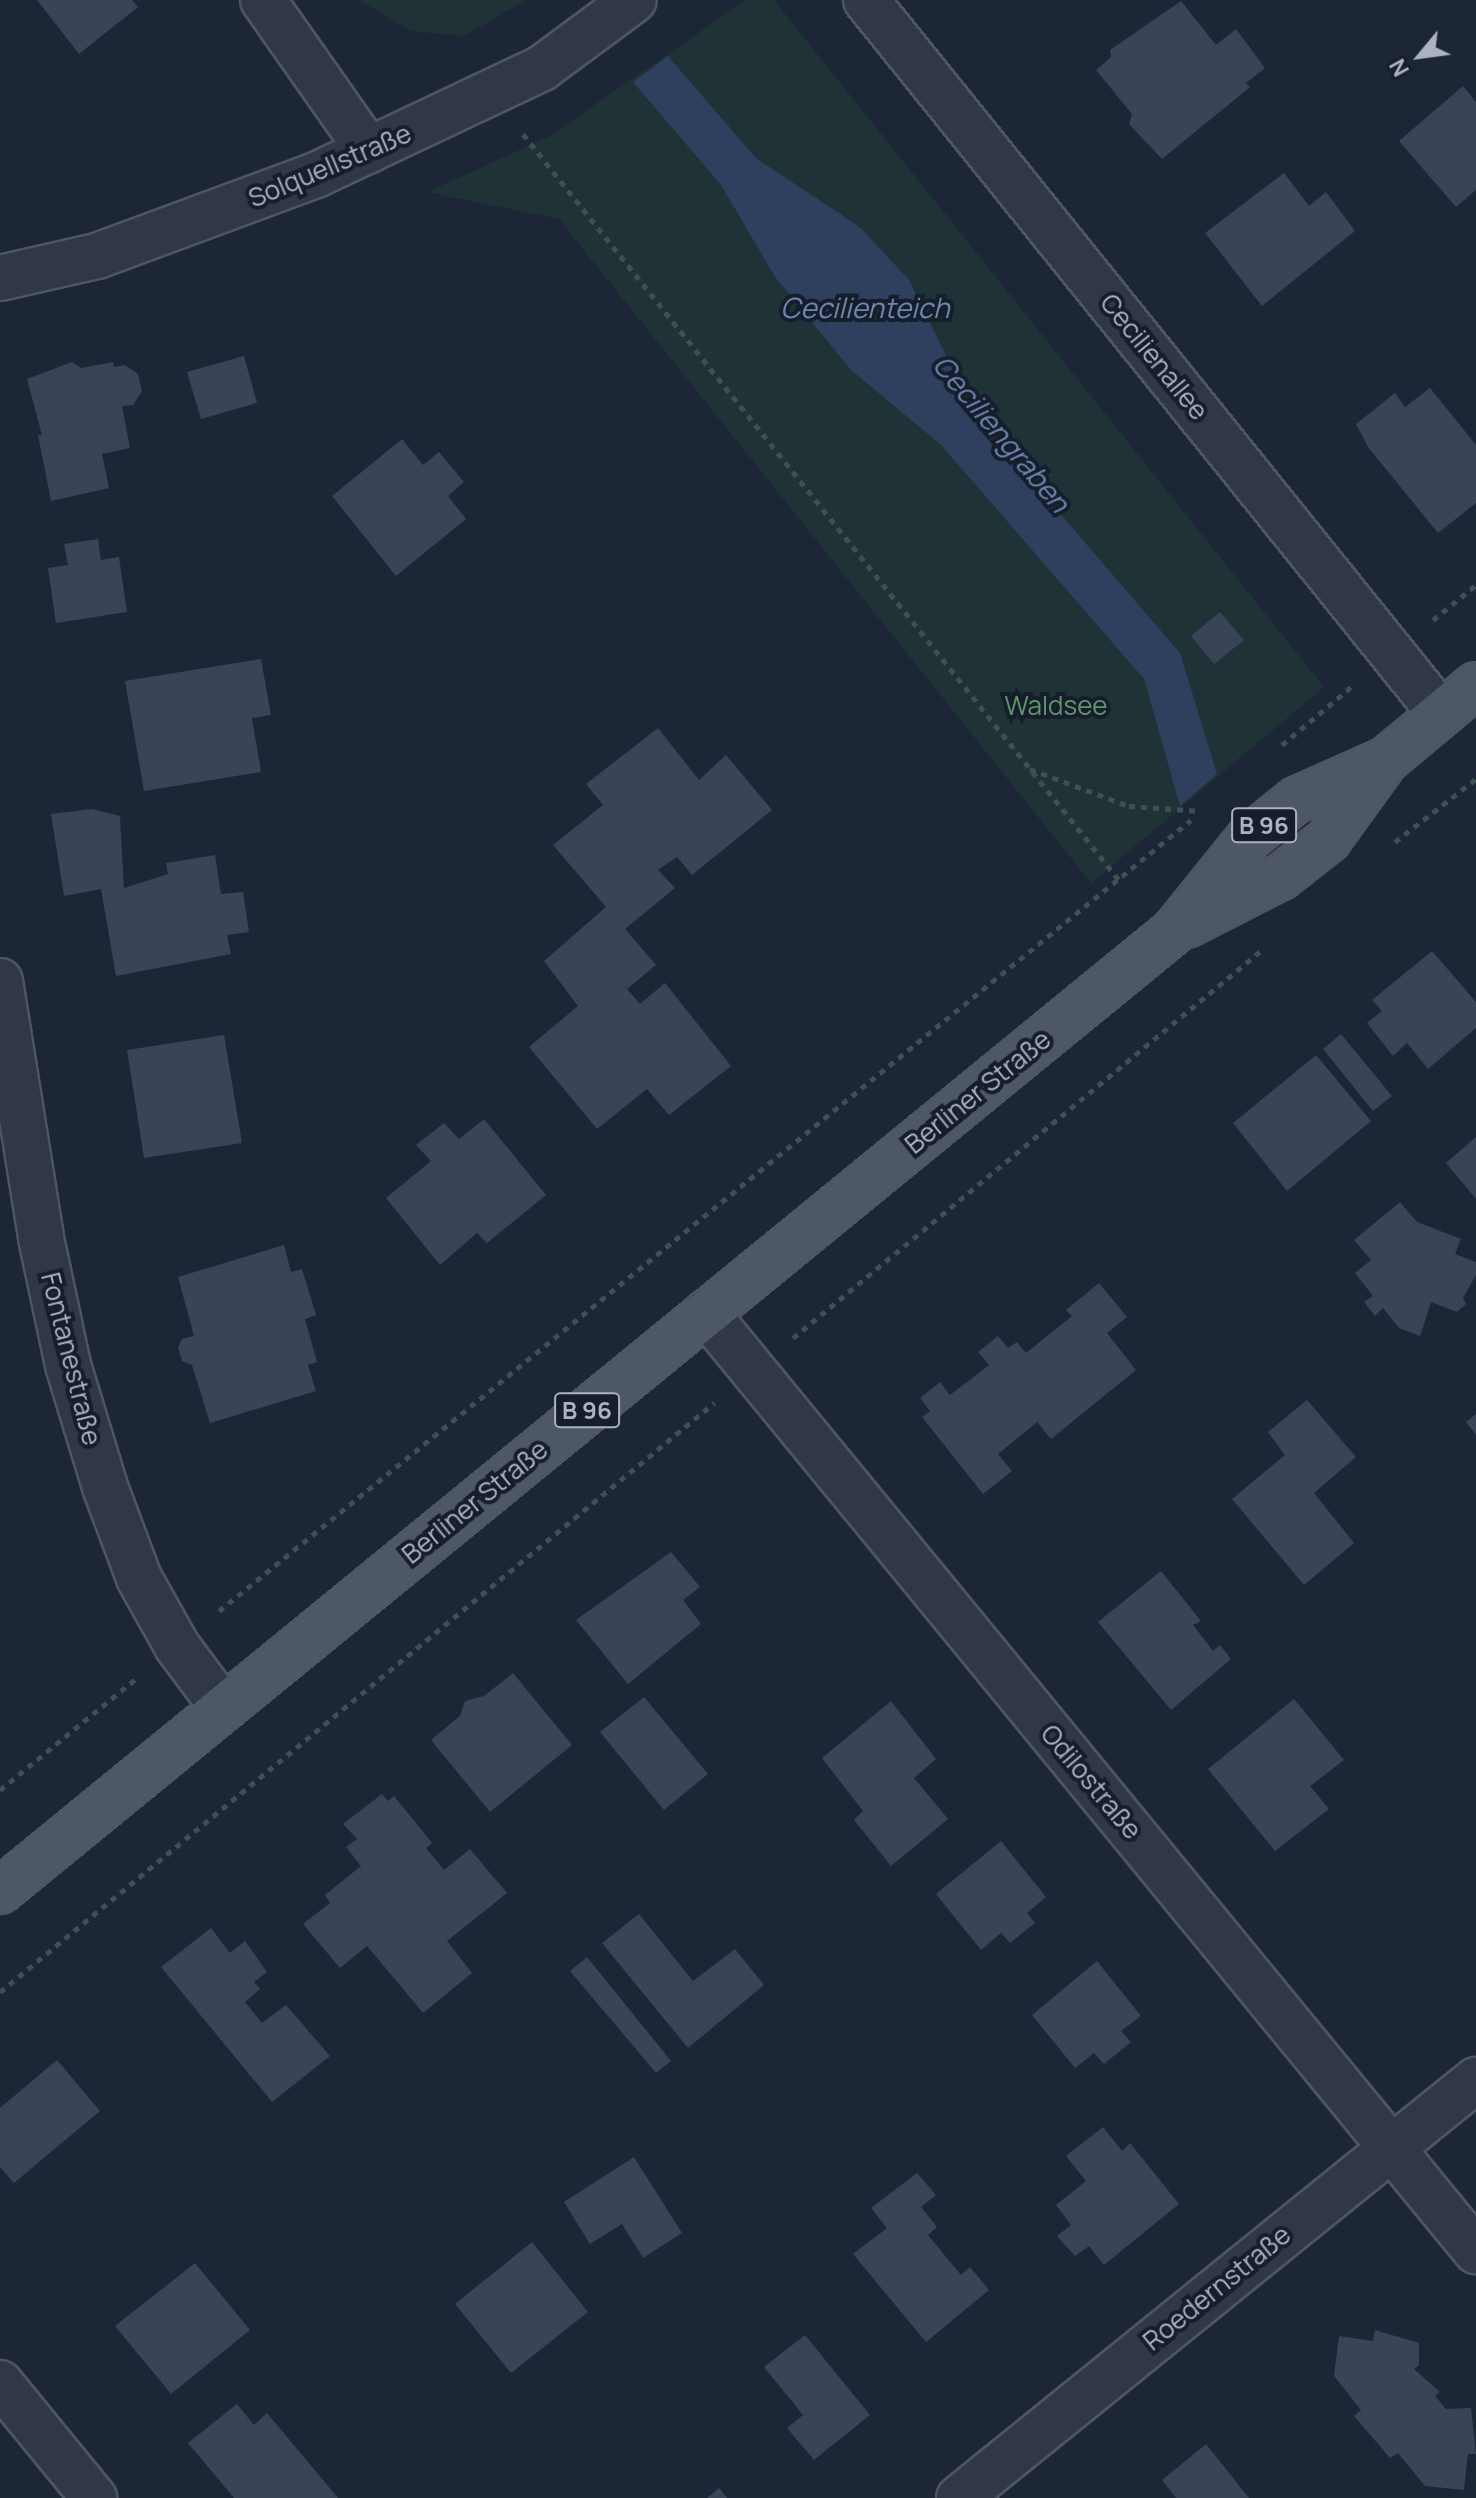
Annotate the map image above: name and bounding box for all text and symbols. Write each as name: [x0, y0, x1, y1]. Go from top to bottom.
north arrow: [1380, 16, 1460, 96]
text: N: [1382, 53, 1416, 82]
street label: Solquellstraße: [244, 118, 416, 214]
street label: Cecilienallee: [1094, 288, 1214, 426]
water label: Cecilienteich: [780, 290, 950, 324]
water label: Ceciliengraben: [927, 348, 1077, 518]
park label: Waldsee: [1004, 690, 1108, 722]
road number: B 96: [1230, 805, 1298, 845]
street label: Berliner Straße: [899, 1024, 1057, 1160]
street label: Fontanestraße: [34, 1269, 108, 1449]
road number: B 96: [553, 1390, 621, 1430]
street label: Berliner Straße: [396, 1434, 554, 1570]
street label: Odilostraße: [1034, 1718, 1148, 1846]
street label: Roedernstraße: [1137, 2219, 1297, 2357]

